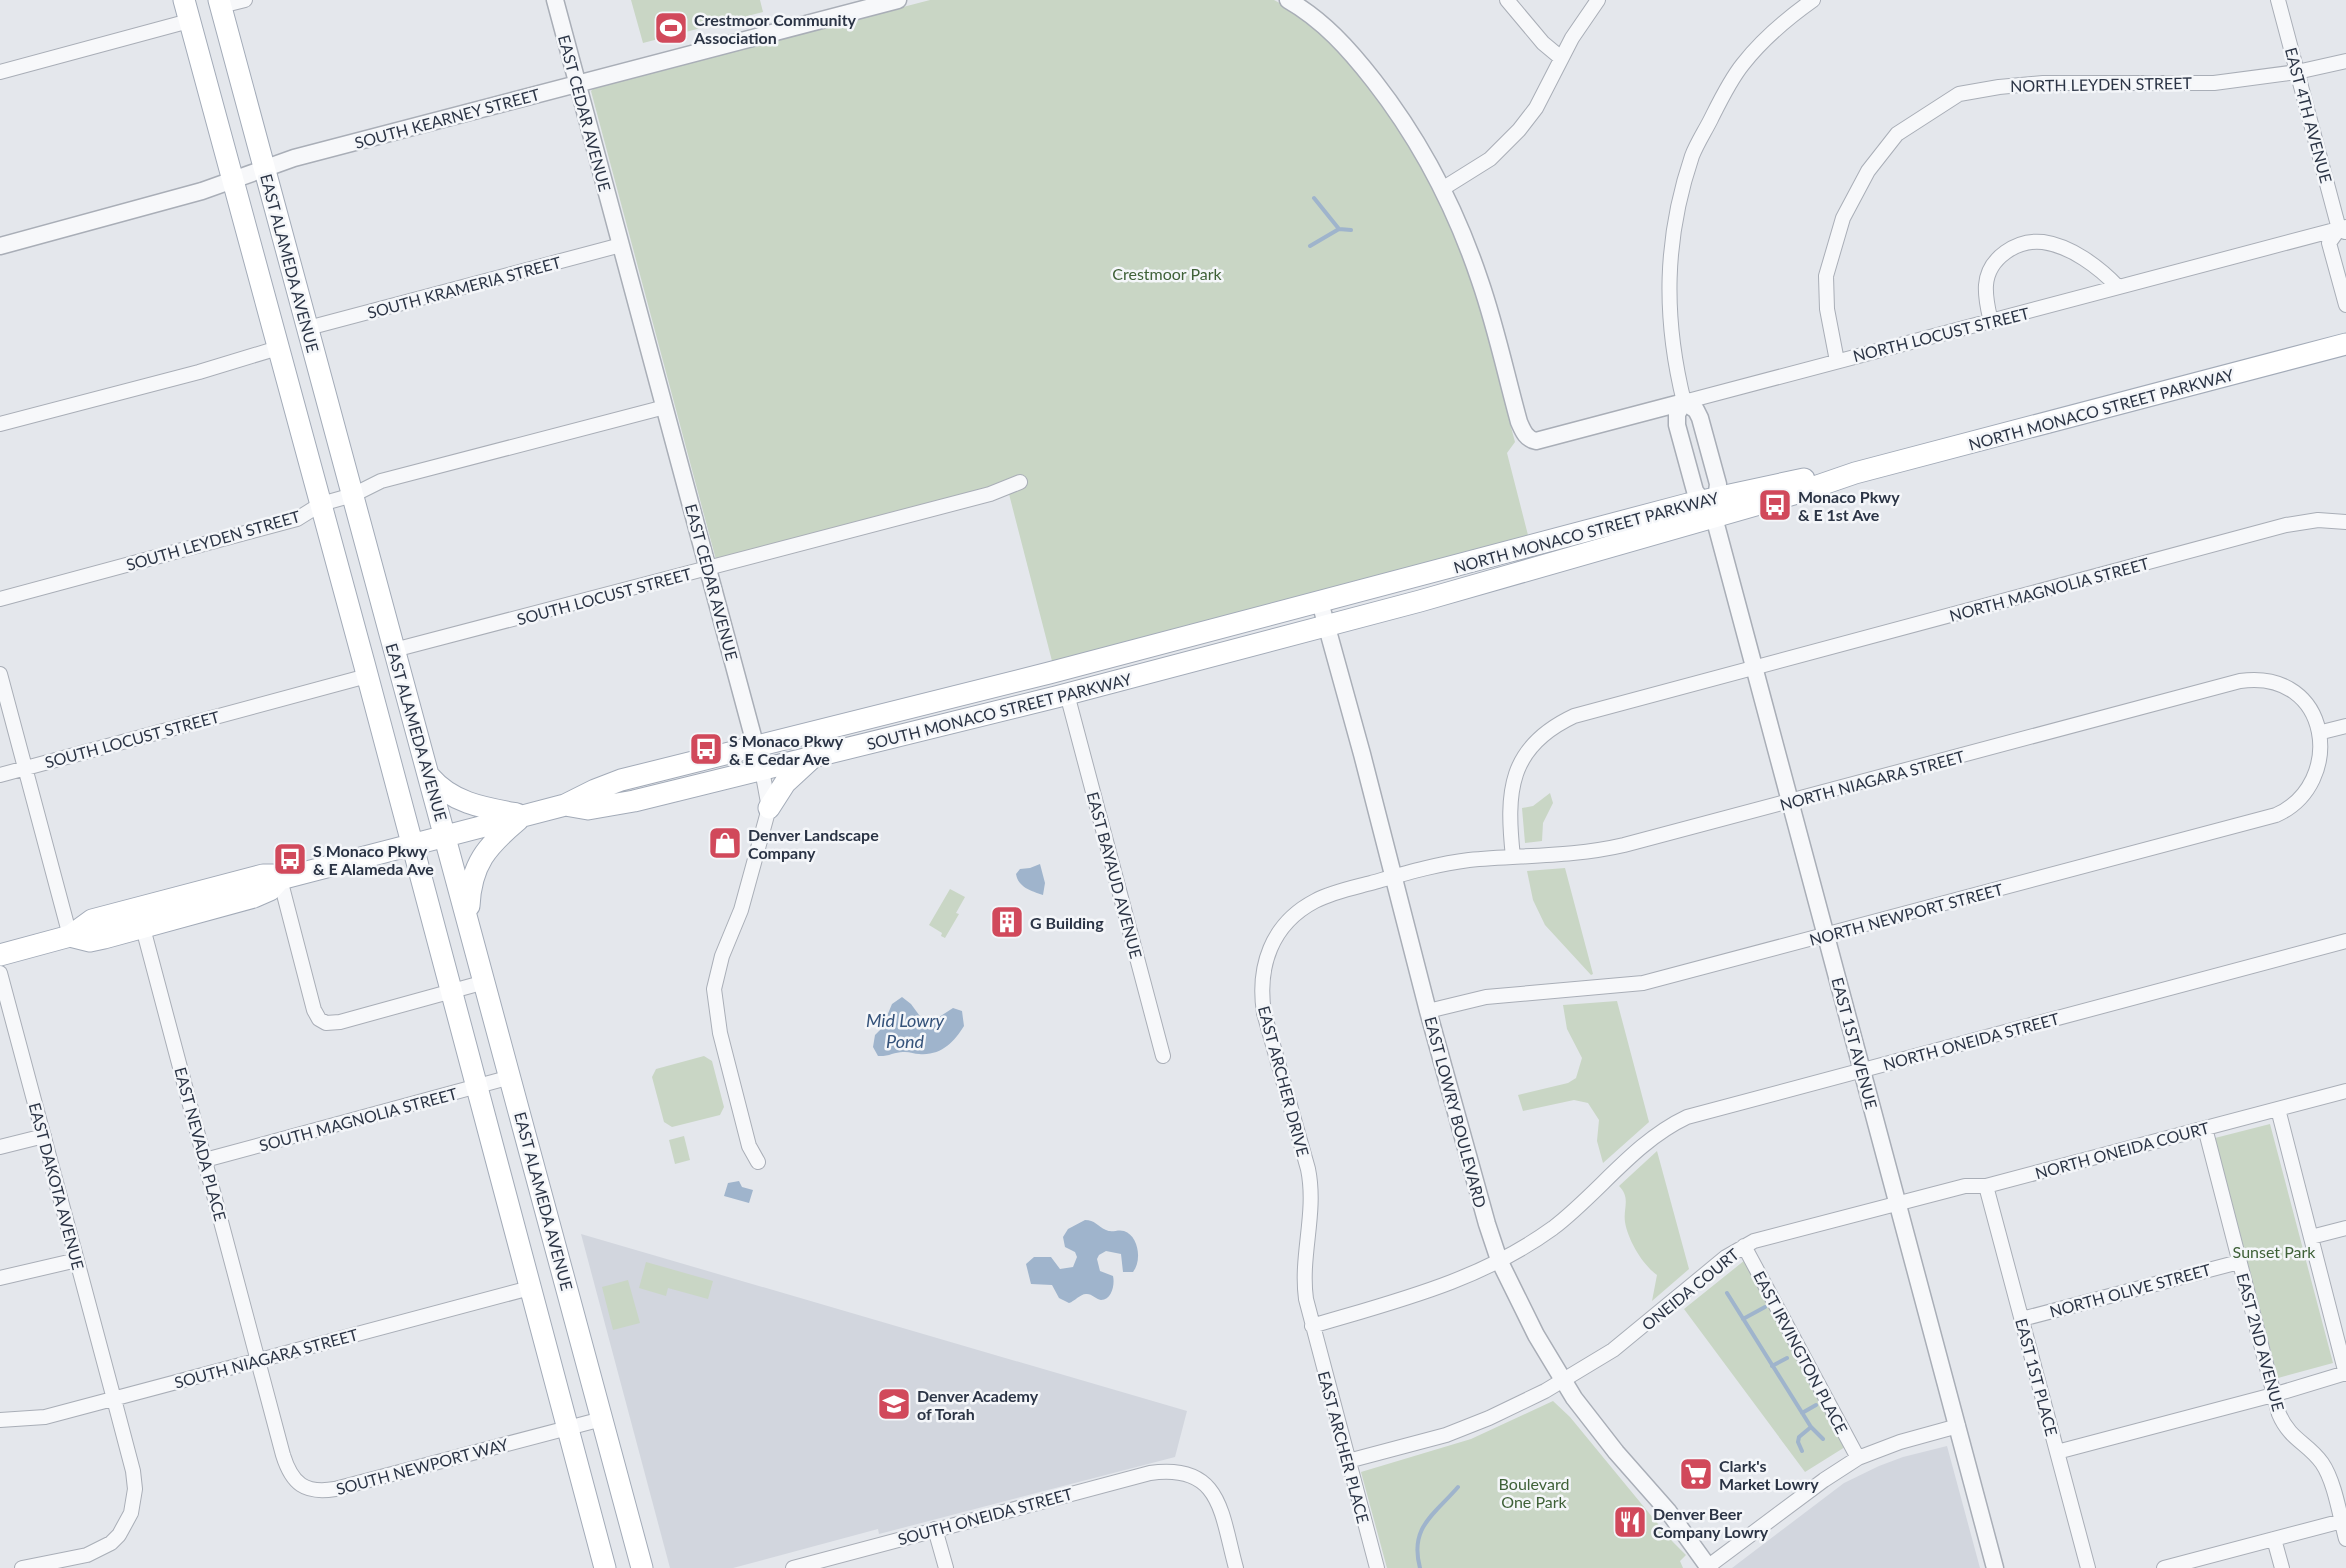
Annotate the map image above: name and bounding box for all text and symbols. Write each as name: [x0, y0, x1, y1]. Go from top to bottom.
sports icon: Crestmoor Community Association: [653, 10, 689, 46]
place label: Crestmoor Community Association: [693, 10, 857, 47]
street label: EAST CEDAR AVENUE: [555, 33, 615, 193]
street label: EAST 4TH AVENUE: [2282, 45, 2336, 185]
street label: NORTH LEYDEN STREET: [2010, 73, 2193, 95]
street label: SOUTH KEARNEY STREET: [352, 84, 542, 152]
street label: EAST ALAMEDA AVENUE: [257, 172, 323, 354]
street label: SOUTH KRAMERIA STREET: [365, 252, 563, 322]
park label: Crestmoor Park: [1112, 264, 1223, 283]
street label: NORTH LOCUST STREET: [1851, 303, 2032, 365]
street label: NORTH MONACO STREET PARKWAY: [1966, 364, 2236, 454]
street label: NORTH MONACO STREET PARKWAY: [1451, 487, 1721, 577]
bus stop icon: Monaco Pkwy & E 1st Ave: [1757, 487, 1793, 523]
place label: Monaco Pkwy & E 1st Ave: [1798, 487, 1900, 524]
street label: EAST CEDAR AVENUE: [682, 502, 742, 662]
street label: SOUTH LEYDEN STREET: [124, 506, 303, 574]
street label: NORTH MAGNOLIA STREET: [1947, 553, 2151, 625]
street label: SOUTH LOCUST STREET: [515, 563, 694, 628]
street label: EAST ALAMEDA AVENUE: [382, 641, 452, 823]
street label: SOUTH MONACO STREET PARKWAY: [865, 669, 1133, 753]
street label: SOUTH LOCUST STREET: [43, 706, 222, 771]
bus stop icon: S Monaco Pkwy & E Cedar Ave: [688, 731, 724, 767]
place label: S Monaco Pkwy & E Cedar Ave: [729, 731, 844, 768]
street label: NORTH NIAGARA STREET: [1777, 746, 1967, 814]
street label: EAST BAYAUD AVENUE: [1084, 790, 1146, 960]
shop icon: Denver Landscape Company: [707, 825, 743, 861]
place label: Denver Landscape Company: [748, 825, 879, 862]
bus stop icon: S Monaco Pkwy & E Alameda Ave: [272, 841, 308, 877]
place label: S Monaco Pkwy & E Alameda Ave: [313, 841, 434, 878]
street label: NORTH NEWPORT STREET: [1807, 879, 2005, 949]
building icon: G Building: [989, 904, 1025, 940]
place label: G Building: [1030, 913, 1104, 932]
street label: EAST 1ST AVENUE: [1828, 975, 1882, 1111]
street label: EAST ARCHER DRIVE: [1255, 1004, 1313, 1158]
street label: NORTH ONEIDA STREET: [1881, 1008, 2062, 1074]
water label: Mid Lowry Pond: [866, 1009, 944, 1052]
street label: EAST LOWRY BOULEVARD: [1421, 1014, 1491, 1210]
street label: EAST NEVADA PLACE: [171, 1065, 231, 1223]
street label: SOUTH MAGNOLIA STREET: [257, 1083, 460, 1155]
street label: EAST DAKOTA AVENUE: [26, 1100, 88, 1272]
street label: EAST ALAMEDA AVENUE: [511, 1110, 577, 1292]
street label: NORTH ONEIDA COURT: [2033, 1117, 2212, 1182]
park label: Sunset Park: [2233, 1242, 2316, 1261]
street label: ONEIDA COURT: [1638, 1244, 1743, 1334]
street label: NORTH OLIVE STREET: [2047, 1259, 2213, 1321]
street label: EAST IRVINGTON PLACE: [1750, 1267, 1852, 1437]
street label: EAST 2ND AVENUE: [2233, 1271, 2289, 1413]
street label: EAST 1ST PLACE: [2012, 1316, 2062, 1438]
street label: SOUTH NIAGARA STREET: [172, 1324, 360, 1392]
street label: EAST ARCHER PLACE: [1315, 1369, 1373, 1525]
school or university icon: Denver Academy of Torah: [876, 1386, 912, 1422]
place label: Denver Academy of Torah: [917, 1386, 1039, 1423]
street label: SOUTH NEWPORT WAY: [334, 1434, 510, 1498]
supermarket icon: Clark's Market Lowry: [1678, 1456, 1714, 1492]
place label: Clark's Market Lowry: [1719, 1456, 1819, 1493]
park label: Boulevard One Park: [1499, 1474, 1569, 1511]
street label: SOUTH ONEIDA STREET: [896, 1483, 1075, 1548]
restaurant icon: Denver Beer Company Lowry: [1612, 1504, 1648, 1540]
place label: Denver Beer Company Lowry: [1653, 1504, 1769, 1541]

